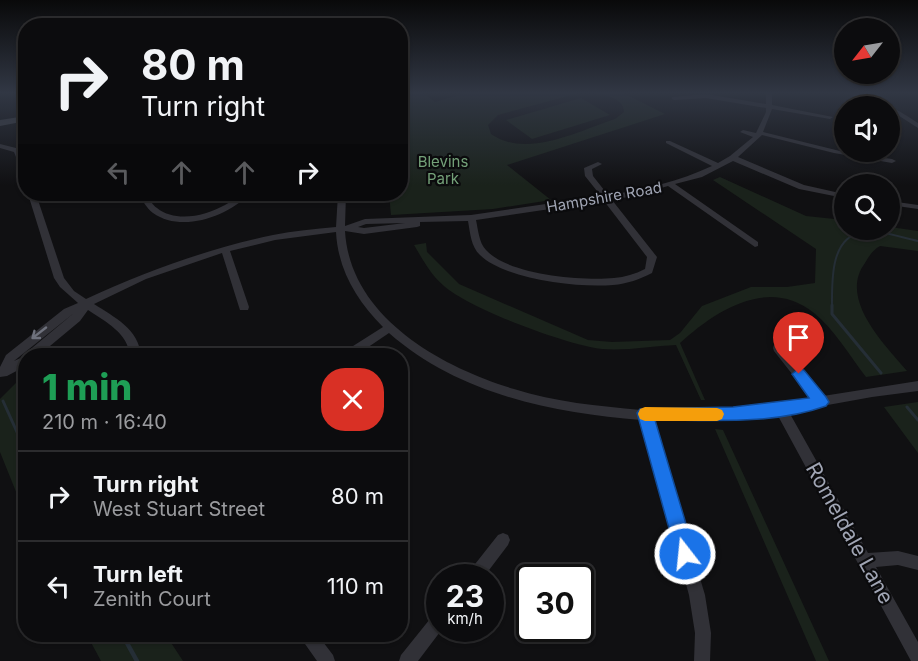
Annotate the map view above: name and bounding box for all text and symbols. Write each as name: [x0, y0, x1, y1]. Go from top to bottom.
north arrow: [834, 18, 900, 84]
map controls: [834, 18, 900, 240]
text: 80 m: [141, 39, 245, 90]
icon: right: [42, 42, 120, 120]
text: Turn right: [141, 90, 265, 123]
button: sound: [834, 96, 900, 162]
park label: Blevins Park: [418, 152, 468, 188]
icon: left: [102, 156, 135, 189]
icon: ahead: [165, 156, 198, 189]
icon: ahead: [228, 156, 261, 189]
icon: right: [291, 156, 324, 189]
button: search: [834, 174, 900, 240]
street label: Hampshire Road: [545, 177, 663, 217]
pin: [773, 312, 824, 374]
icon: arrive: [782, 321, 815, 354]
one-way arrow: [31, 326, 47, 339]
text: 1 min: [42, 365, 132, 409]
button: close: [321, 368, 384, 431]
text: 210 m · 16:40: [42, 410, 167, 434]
street label: Romeldale Lane: [801, 458, 899, 608]
text: Turn right: [93, 471, 199, 497]
icon: right: [42, 480, 75, 513]
text: 80 m: [331, 483, 384, 509]
text: West Stuart Street: [93, 497, 265, 521]
position arrow: [653, 522, 717, 586]
text: Turn left: [93, 561, 183, 587]
speed limit sign: 30: [516, 564, 594, 642]
icon: left: [42, 570, 75, 603]
text: 110 m: [327, 573, 384, 599]
text: 23: [446, 578, 484, 614]
text: Zenith Court: [93, 587, 211, 611]
text: km/h: [447, 609, 483, 628]

